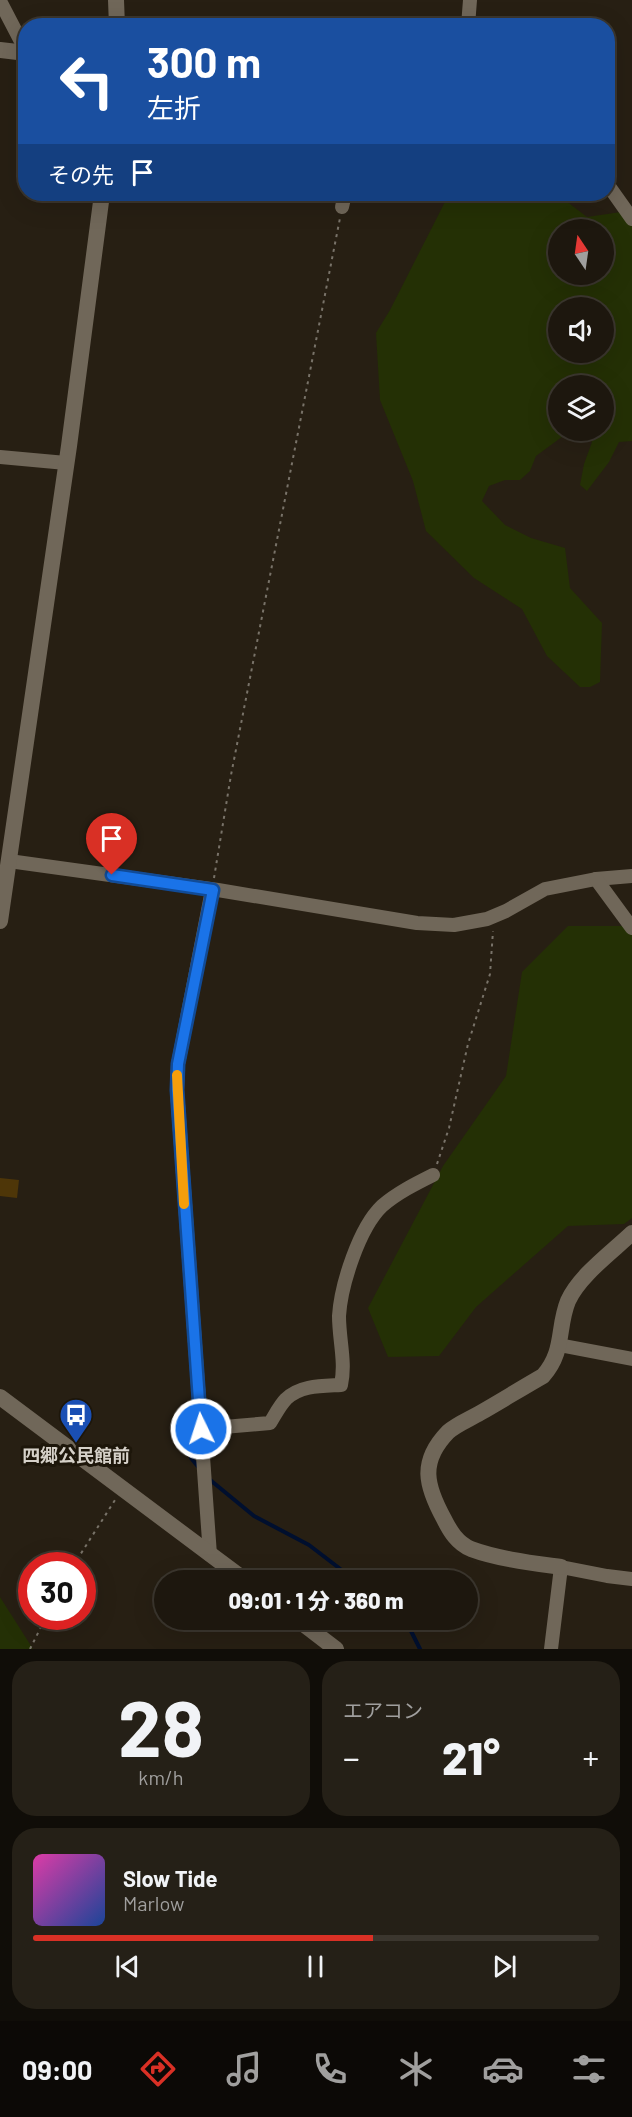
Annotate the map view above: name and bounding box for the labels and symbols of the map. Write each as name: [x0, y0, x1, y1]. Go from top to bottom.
north arrow: [548, 219, 614, 285]
pin: [86, 813, 137, 875]
bus stop icon: 四郷公民館前: [58, 1397, 94, 1444]
position arrow: [169, 1397, 233, 1461]
place label: 四郷公民館前: [22, 1444, 130, 1466]
speed limit sign: 30: [18, 1552, 96, 1630]

